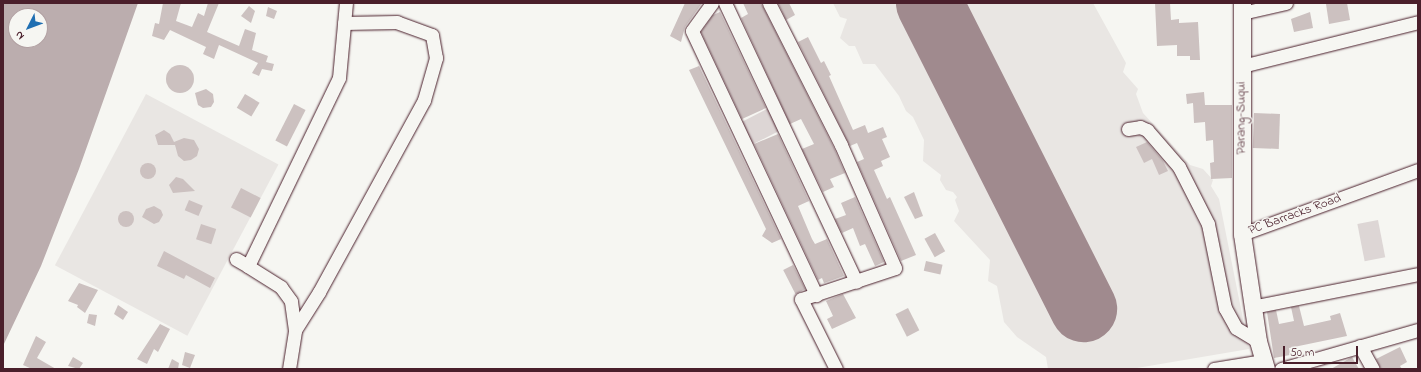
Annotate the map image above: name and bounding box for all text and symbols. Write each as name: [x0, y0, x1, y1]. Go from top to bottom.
north arrow: [8, 8, 48, 48]
text: N: [11, 27, 28, 43]
street label: Parang-Suqui: [1234, 82, 1250, 154]
street label: PC Barracks Road: [1246, 191, 1344, 239]
scale bar: [1285, 338, 1360, 364]
text: 50 m: [1290, 344, 1314, 362]

